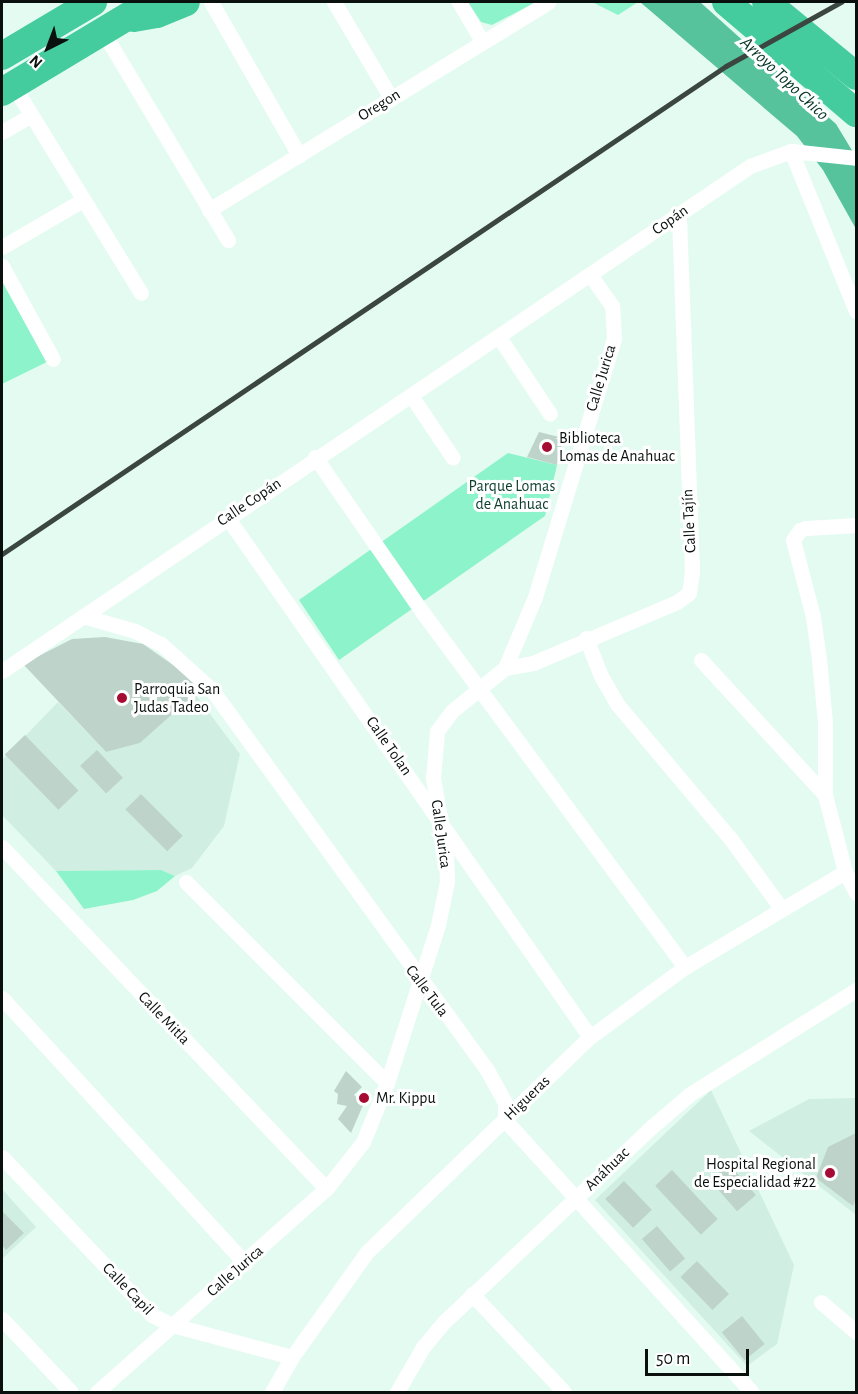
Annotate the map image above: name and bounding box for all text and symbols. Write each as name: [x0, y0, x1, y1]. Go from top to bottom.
north arrow: [18, 18, 78, 78]
water label: Arroyo Topo Chico: [735, 32, 833, 126]
text: N: [26, 52, 45, 71]
street label: Oregon: [354, 85, 404, 125]
street label: Copán: [648, 201, 692, 239]
street label: Calle Jurica: [582, 342, 620, 414]
place label: Biblioteca Lomas de Anahuac: [559, 428, 675, 466]
marker: Biblioteca Lomas de Anahuac: [540, 440, 554, 454]
street label: Calle Copán: [213, 474, 285, 530]
park label: Parque Lomas de Anahuac: [469, 476, 555, 514]
street label: Calle Tajín: [678, 488, 700, 554]
place label: Parroquia San Judas Tadeo: [134, 679, 220, 717]
marker: Parroquia San Judas Tadeo: [115, 691, 129, 705]
street label: Calle Tolan: [362, 713, 416, 779]
street label: Calle Jurica: [427, 799, 455, 869]
street label: Calle Tula: [401, 961, 453, 1021]
street label: Calle Mitla: [134, 987, 194, 1049]
street label: Higueras: [500, 1071, 554, 1125]
place label: Mr. Kippu: [376, 1088, 436, 1108]
marker: Mr. Kippu: [357, 1091, 371, 1105]
street label: Anáhuac: [581, 1143, 633, 1195]
place label: Hospital Regional de Especialidad #22: [694, 1154, 816, 1192]
marker: Hospital Regional de Especialidad #22: [821, 1164, 839, 1182]
street label: Calle Jurica: [203, 1241, 267, 1301]
street label: Calle Capil: [98, 1259, 158, 1319]
scale bar: [648, 1337, 752, 1375]
text: 50 m: [656, 1350, 690, 1368]

